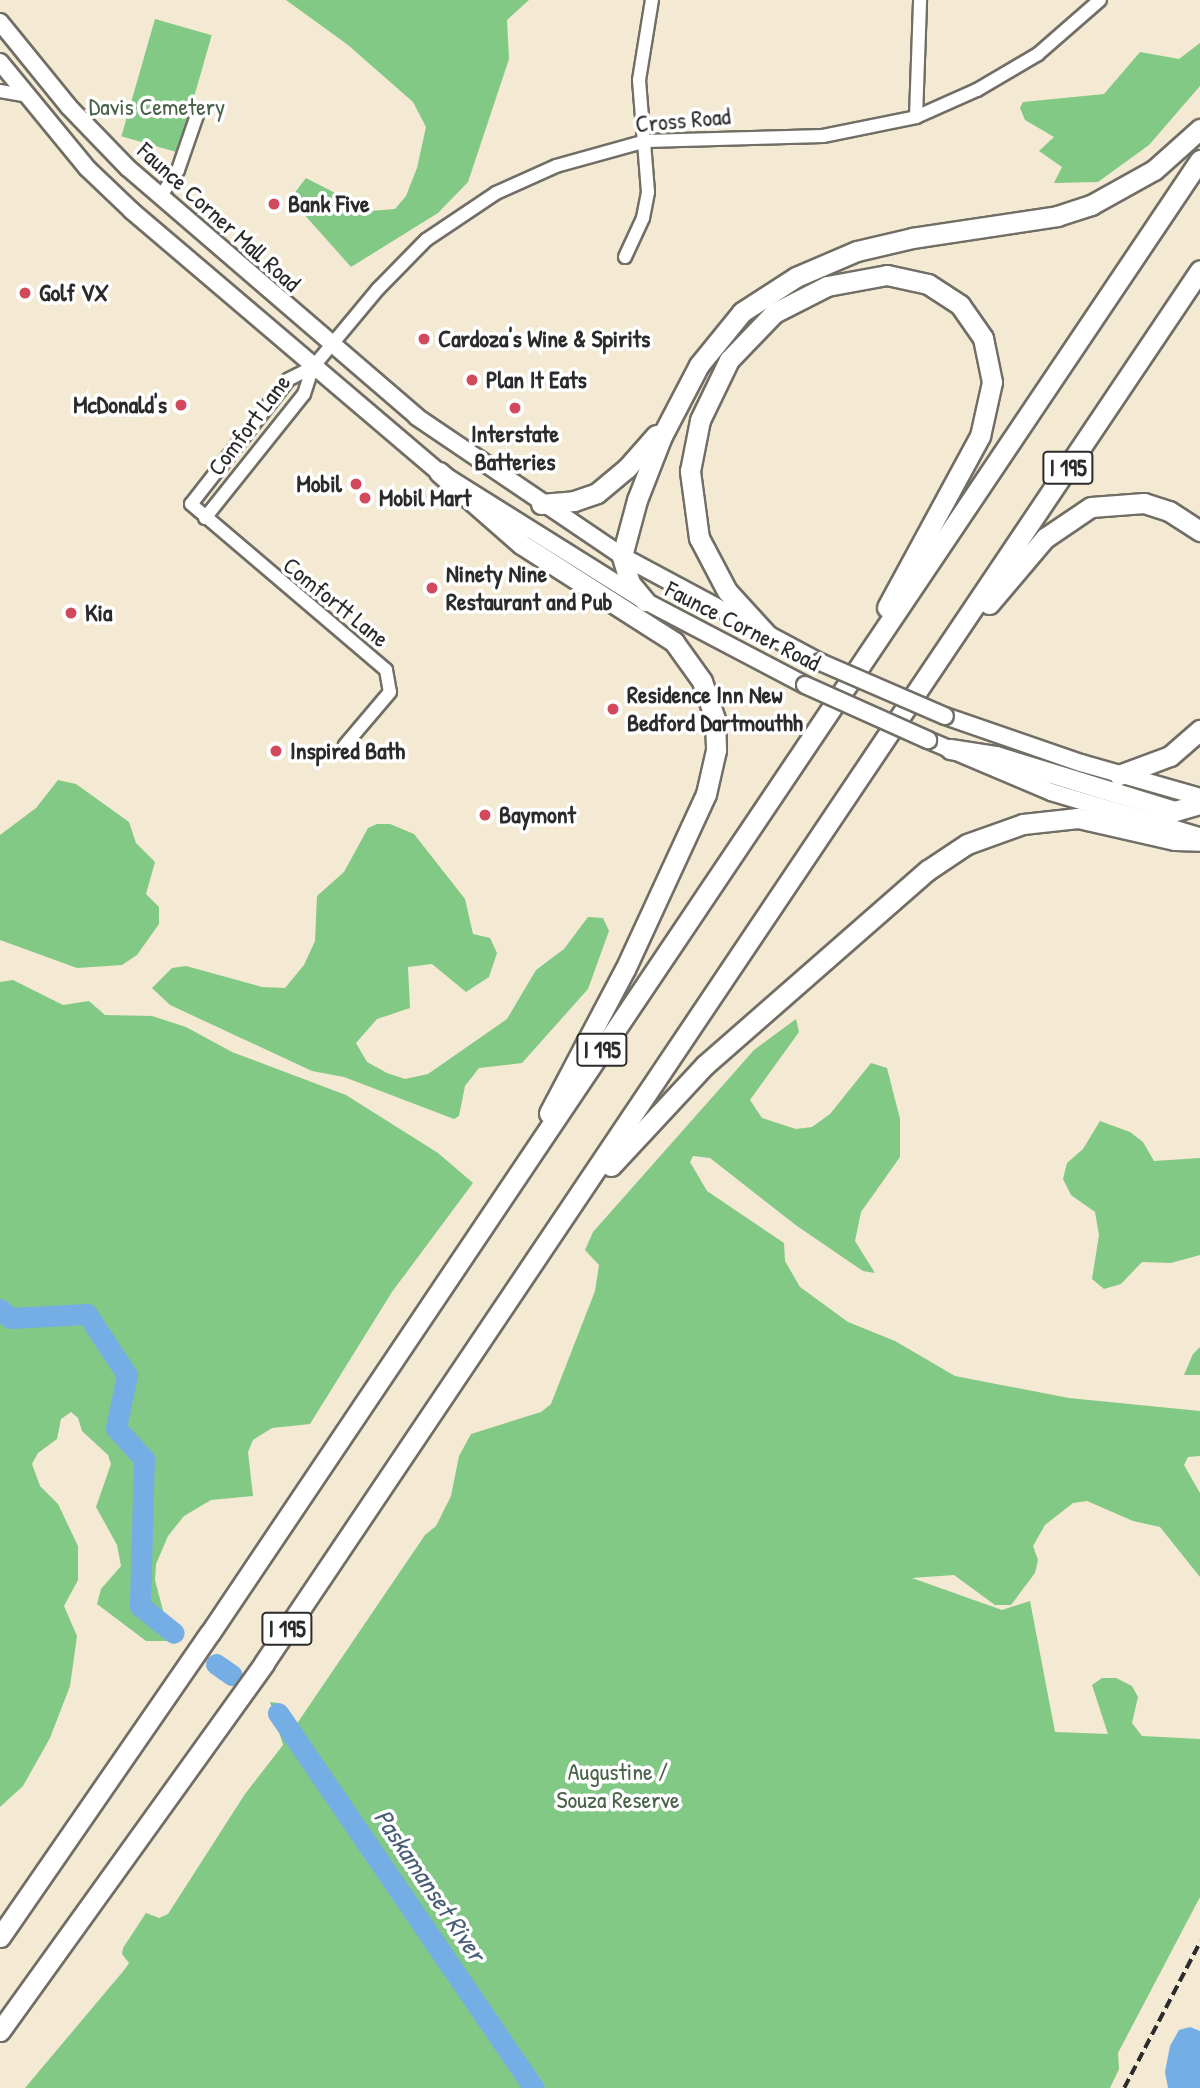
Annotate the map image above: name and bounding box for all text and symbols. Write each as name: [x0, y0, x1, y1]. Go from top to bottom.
park label: Davis Cemetery: [89, 93, 225, 121]
street label: Cross Road: [634, 101, 732, 139]
street label: Faunce Corner Mall Road: [132, 136, 306, 298]
place label: Bank Five: [288, 190, 369, 218]
marker: Bank Five: [266, 196, 282, 212]
place label: Golf VX: [39, 279, 109, 307]
marker: Golf VX: [17, 285, 33, 301]
place label: Cardoza's Wine & Spirits: [438, 325, 650, 353]
marker: Cardoza's Wine & Spirits: [416, 331, 432, 347]
place label: Plan It Eats: [486, 366, 587, 394]
street label: Comfort Lane: [202, 369, 296, 481]
marker: Plan It Eats: [464, 372, 480, 388]
place label: McDonald's: [73, 391, 167, 419]
marker: McDonald's: [173, 397, 189, 413]
marker: Interstate Batteries: [507, 400, 523, 416]
place label: Interstate Batteries: [471, 420, 559, 476]
road number: I 195: [1042, 448, 1094, 488]
place label: Mobil: [296, 470, 342, 498]
marker: Mobil: [348, 476, 364, 492]
place label: Mobil Mart: [379, 484, 471, 512]
marker: Mobil Mart: [357, 490, 373, 506]
street label: Comfortt Lane: [277, 551, 395, 653]
place label: Ninety Nine Restaurant and Pub: [446, 560, 612, 616]
street label: Faunce Corner Road: [661, 575, 825, 677]
marker: Ninety Nine Restaurant and Pub: [424, 580, 440, 596]
place label: Kia: [85, 599, 112, 627]
marker: Kia: [63, 605, 79, 621]
place label: Residence Inn New Bedford Dartmouthh: [627, 681, 803, 737]
marker: Residence Inn New Bedford Dartmouthh: [605, 701, 621, 717]
place label: Inspired Bath: [290, 737, 405, 765]
marker: Inspired Bath: [268, 743, 284, 759]
place label: Baymont: [499, 801, 576, 829]
marker: Baymont: [477, 807, 493, 823]
road number: I 195: [576, 1030, 628, 1070]
road number: I 195: [261, 1610, 313, 1648]
park label: Augustine / Souza Reserve: [556, 1758, 680, 1814]
water label: Paskamanset River: [368, 1803, 492, 1967]

